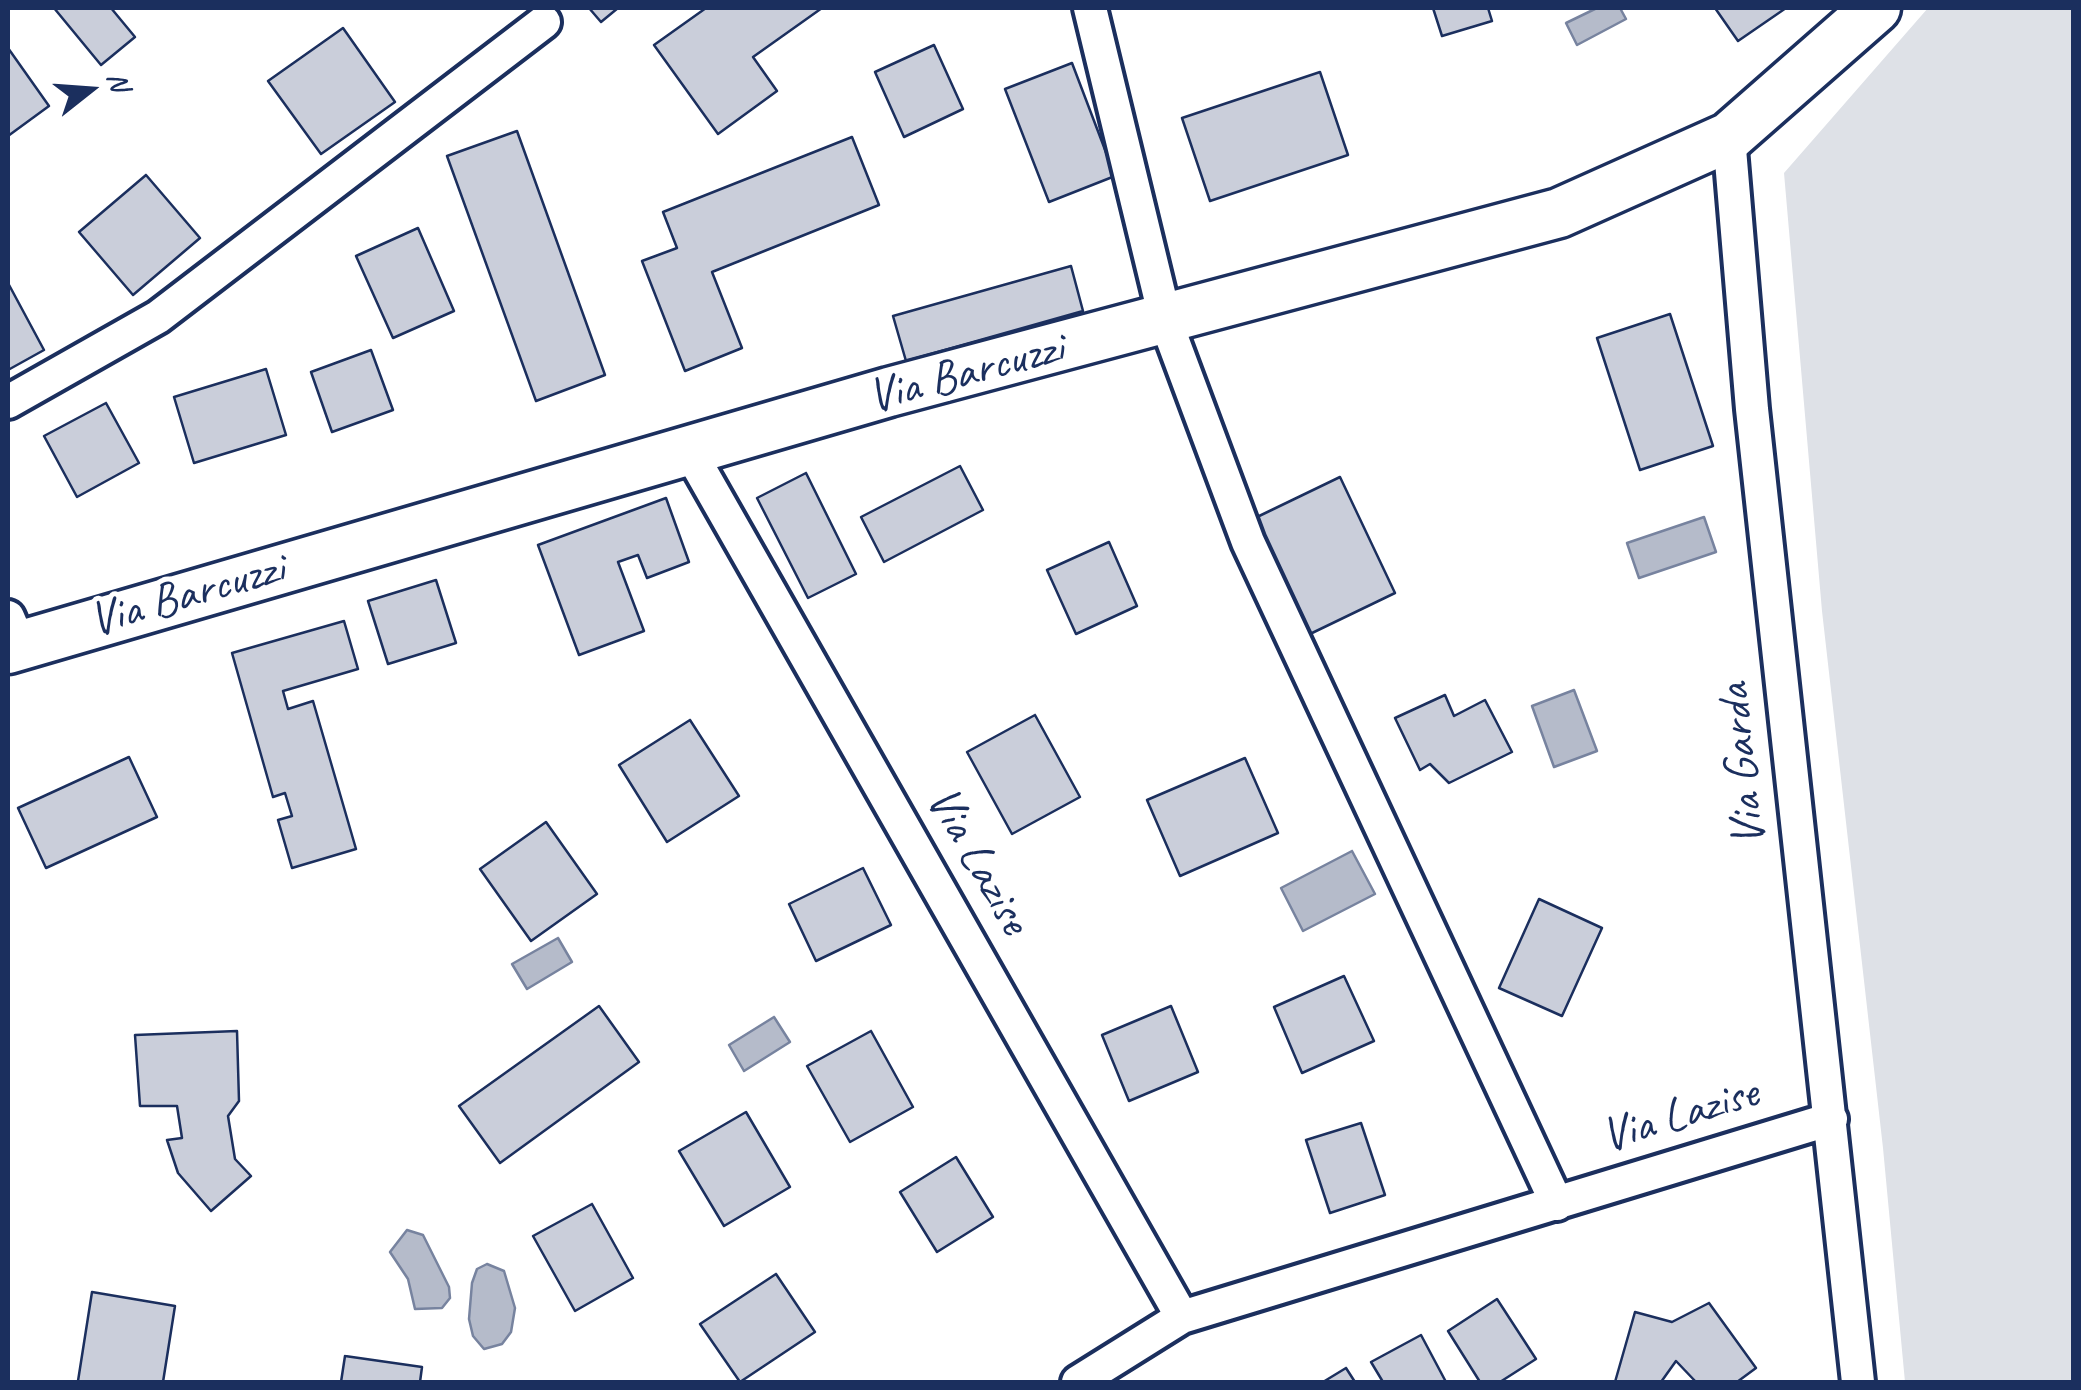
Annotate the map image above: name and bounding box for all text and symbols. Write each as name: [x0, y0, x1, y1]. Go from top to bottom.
north arrow: [40, 40, 140, 140]
text: N: [100, 68, 138, 94]
street label: Via Barcuzzi: [862, 320, 1070, 428]
street label: Via Barcuzzi: [83, 541, 291, 651]
street label: Via Garda: [1706, 681, 1780, 849]
street label: Via Lazise: [912, 777, 1042, 945]
street label: Via Lazise: [1595, 1065, 1765, 1167]

